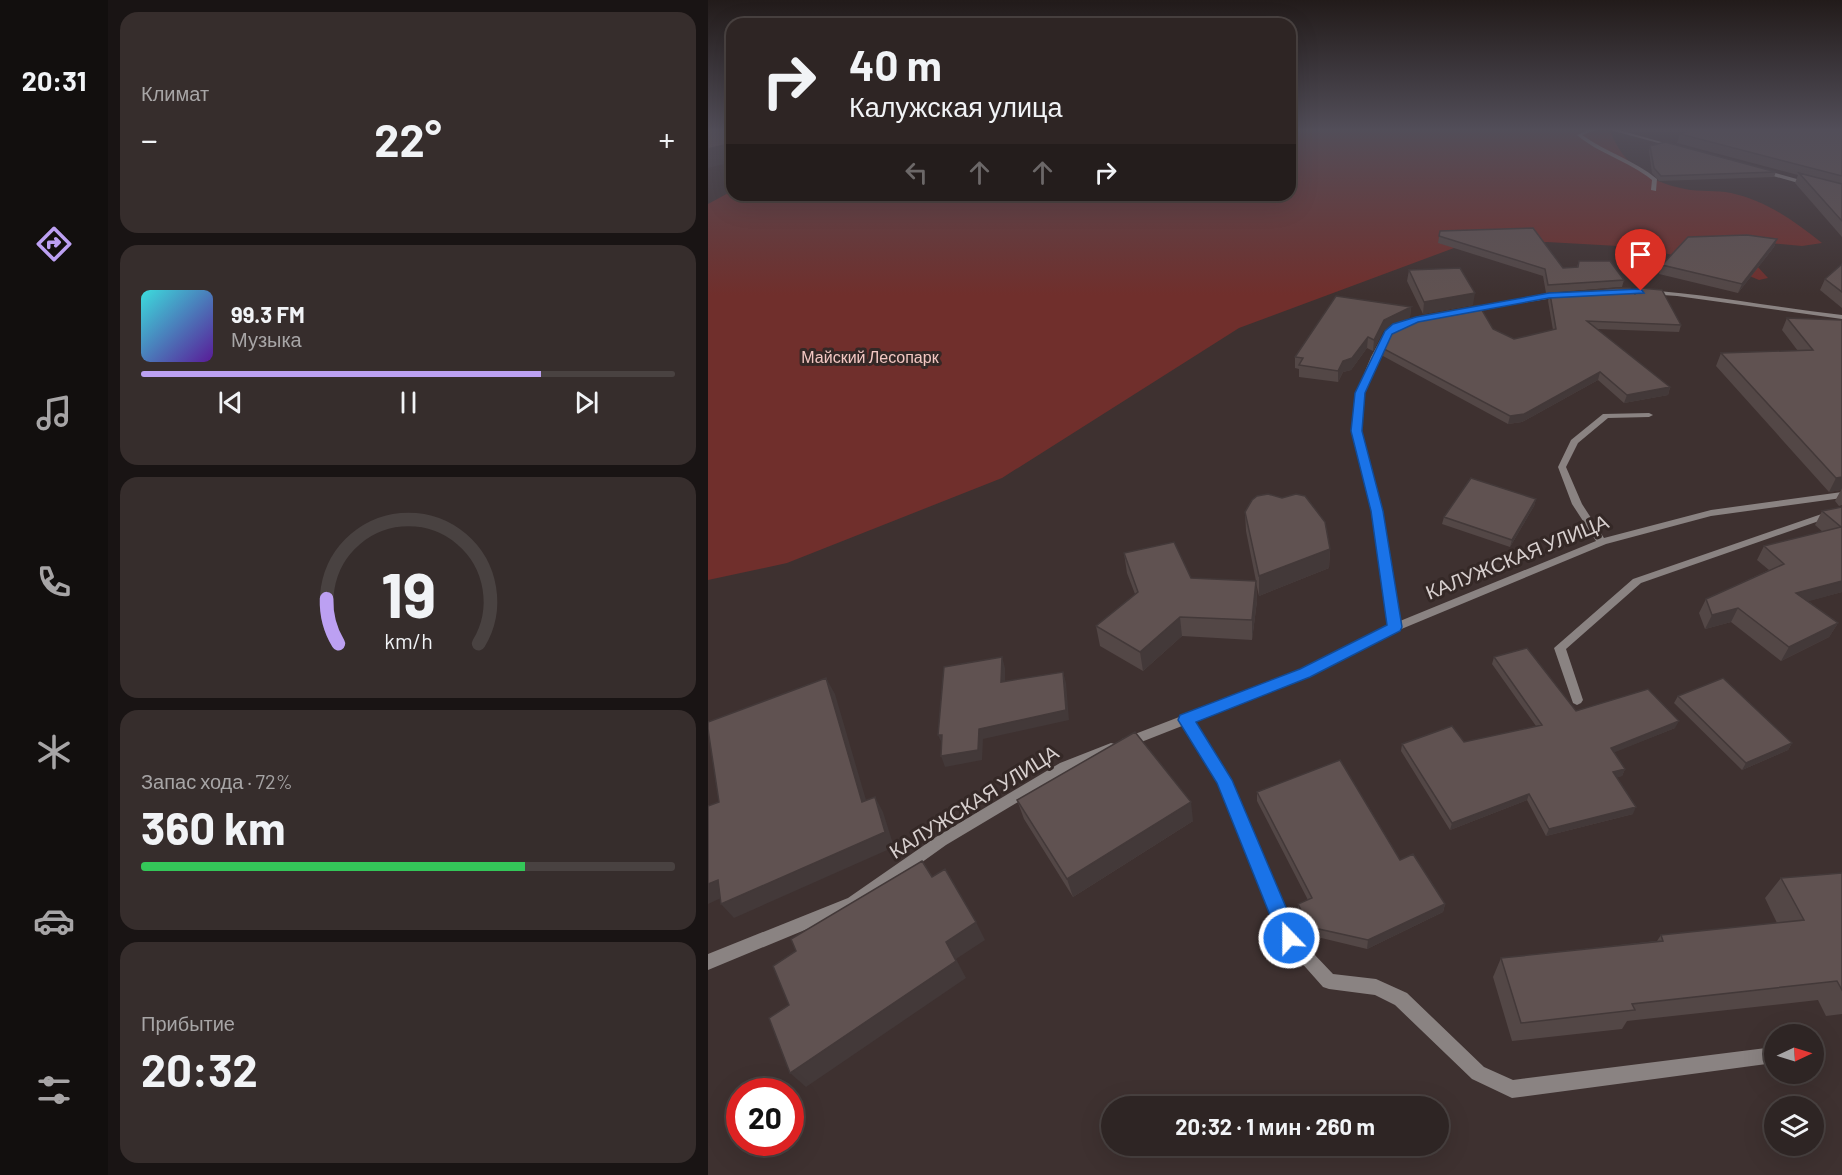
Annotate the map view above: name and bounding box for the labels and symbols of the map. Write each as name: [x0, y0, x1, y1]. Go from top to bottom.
pin: [1615, 229, 1666, 291]
park label: Майский Лесопарк: [801, 347, 940, 366]
street label: КАЛУЖСКАЯ УЛИЦА: [1422, 508, 1612, 604]
street label: КАЛУЖСКАЯ УЛИЦА: [884, 739, 1063, 863]
position arrow: [1257, 906, 1321, 970]
north arrow: [1764, 1024, 1824, 1084]
speed limit sign: 20: [726, 1078, 804, 1156]

